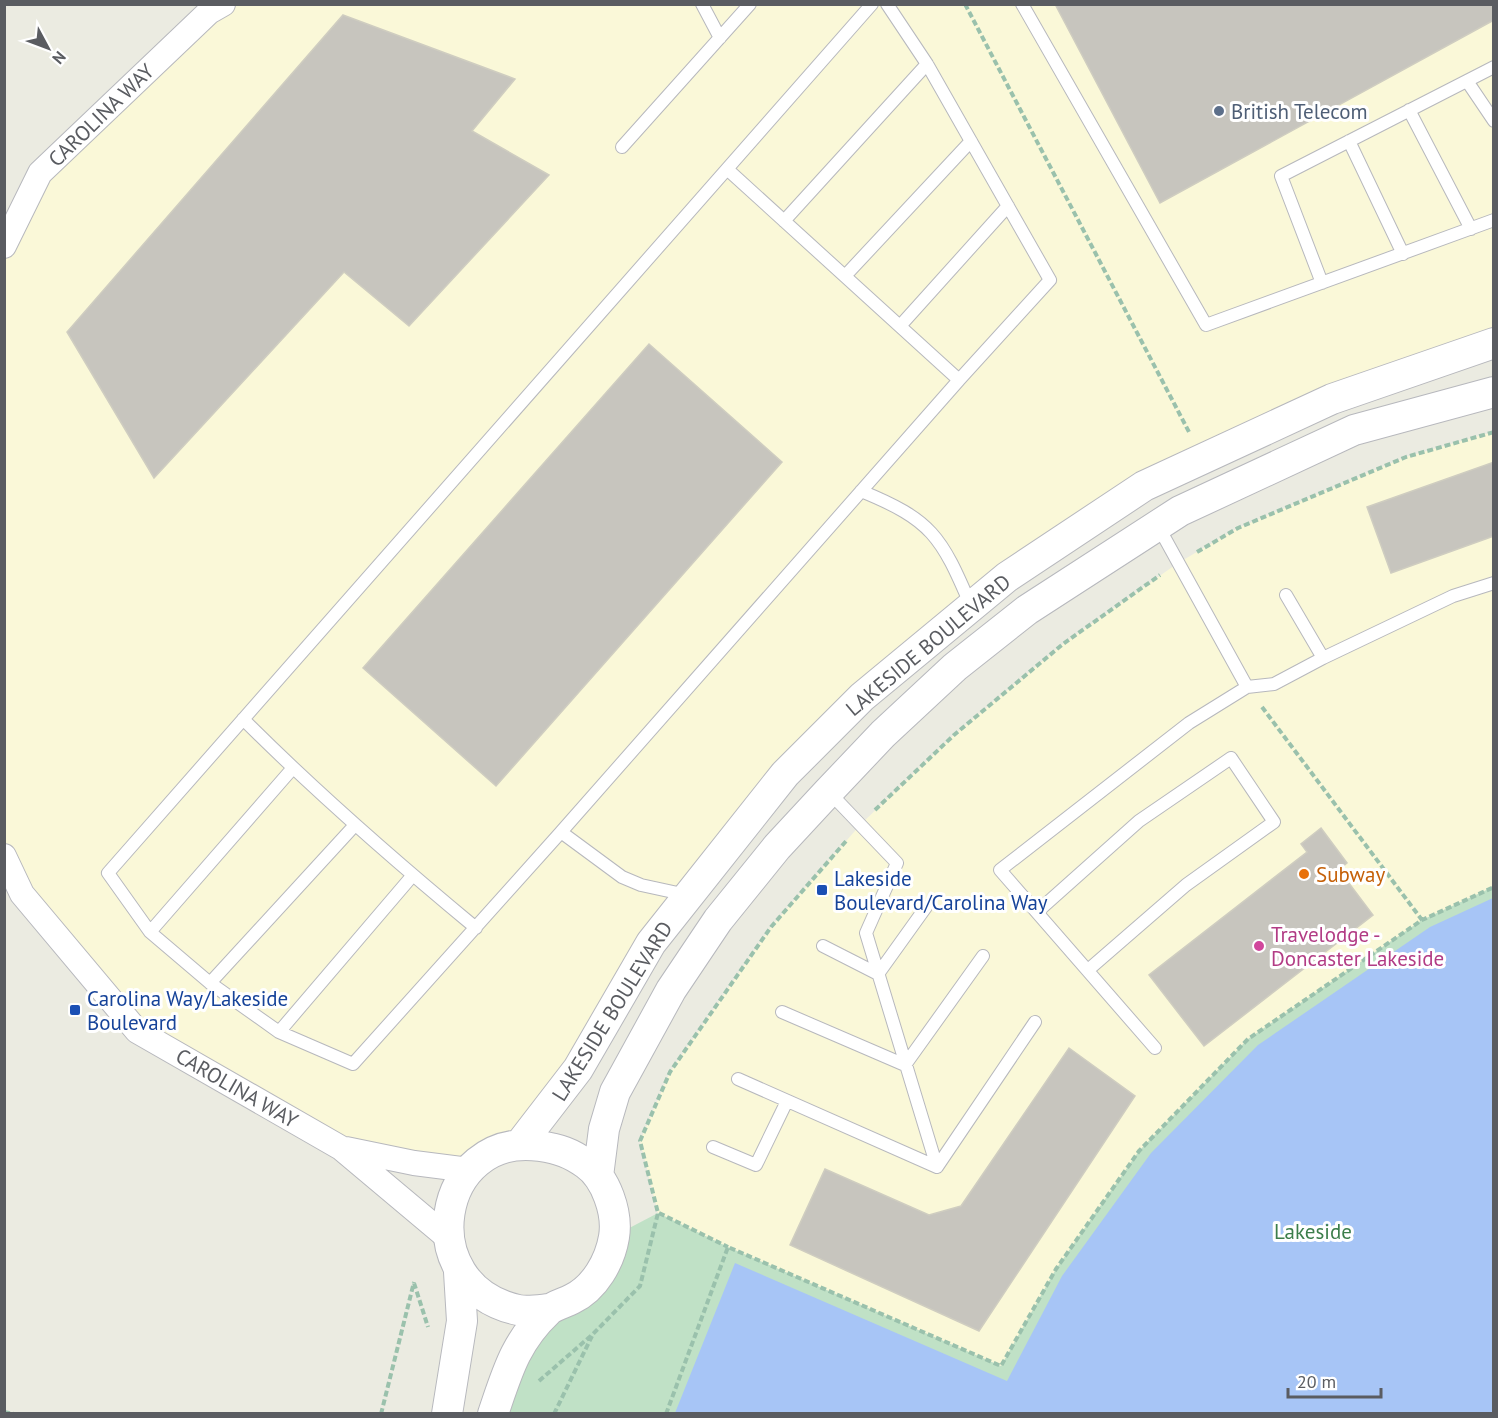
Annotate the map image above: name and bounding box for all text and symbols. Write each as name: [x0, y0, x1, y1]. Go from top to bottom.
north arrow: [18, 18, 78, 78]
street label: CAROLINA WAY: [43, 58, 159, 172]
place label: British Telecom: [1231, 98, 1368, 125]
marker: British Telecom: [1212, 104, 1226, 118]
street label: LAKESIDE BOULEVARD: [840, 568, 1016, 722]
place label: Subway: [1316, 861, 1385, 888]
place label: Lakeside Boulevard/Carolina Way: [834, 865, 1048, 916]
marker: Subway: [1297, 867, 1311, 881]
marker: Lakeside Boulevard/Carolina Way: [815, 883, 829, 897]
street label: LAKESIDE BOULEVARD: [546, 916, 678, 1106]
place label: Travelodge - Doncaster Lakeside: [1271, 921, 1444, 972]
marker: Travelodge - Doncaster Lakeside: [1252, 939, 1266, 953]
place label: Carolina Way/Lakeside Boulevard: [87, 985, 288, 1036]
marker: Carolina Way/Lakeside Boulevard: [68, 1003, 82, 1017]
street label: CAROLINA WAY: [171, 1042, 303, 1134]
park label: Lakeside: [1274, 1218, 1352, 1245]
scale bar: [1288, 1361, 1381, 1399]
text: 20 m: [1297, 1370, 1336, 1393]

